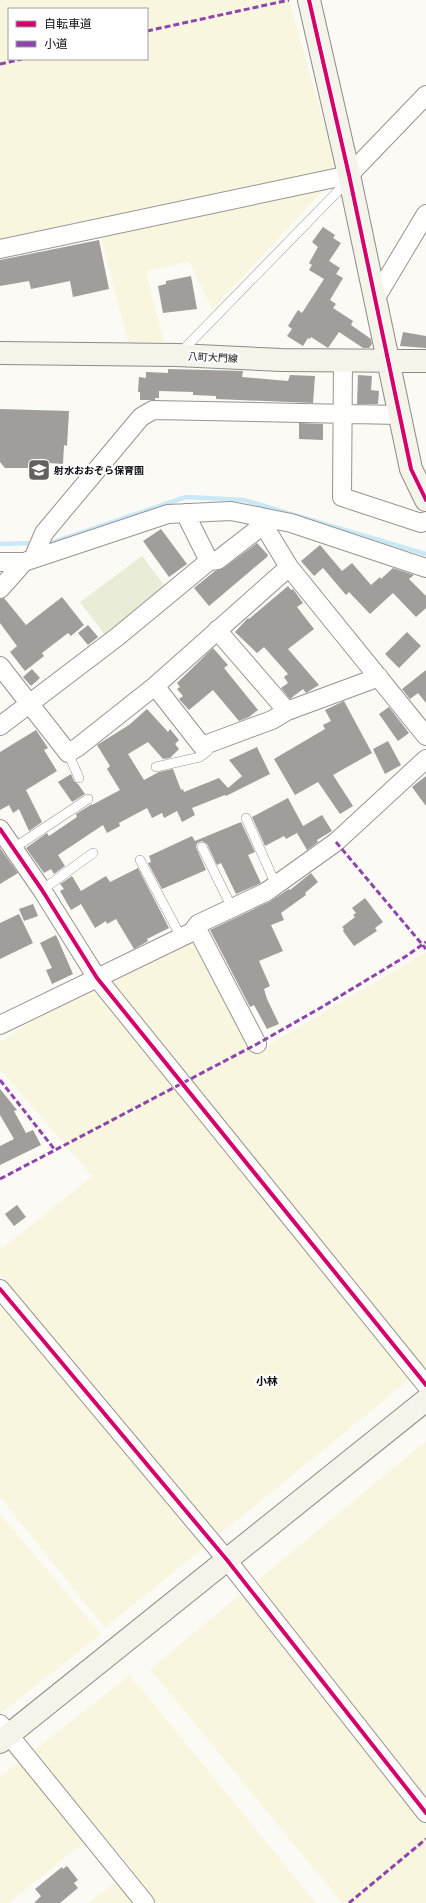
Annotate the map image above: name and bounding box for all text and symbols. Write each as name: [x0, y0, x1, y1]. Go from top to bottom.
legend: [8, 8, 148, 60]
text: 自転車道: [44, 17, 92, 31]
text: 小道: [44, 37, 68, 51]
street label: 八町大門線: [188, 351, 238, 364]
school or university icon: 射水おおぞら保育園: [26, 457, 52, 483]
place label: 射水おおぞら保育園: [54, 465, 144, 476]
district label: 小林: [256, 1375, 278, 1388]

